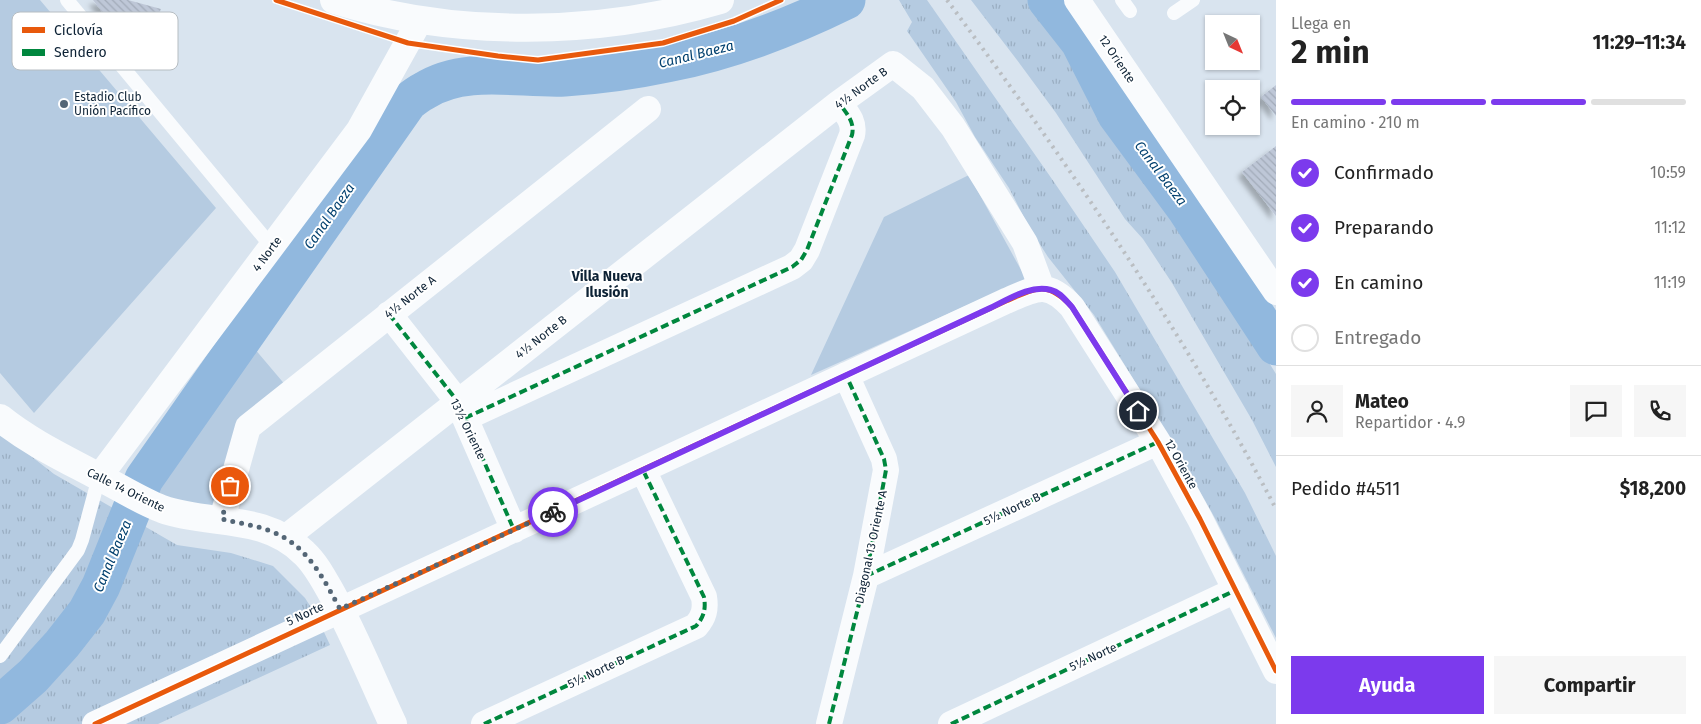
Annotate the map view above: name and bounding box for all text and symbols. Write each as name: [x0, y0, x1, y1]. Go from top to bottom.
legend: [12, 12, 178, 70]
text: Llega en: [1291, 14, 1351, 33]
north arrow: [1205, 15, 1260, 70]
map controls: [1205, 15, 1260, 135]
text: Ciclovía: [54, 22, 103, 39]
text: 11:29–11:34: [1593, 31, 1686, 54]
street label: 12 Oriente: [1096, 32, 1138, 86]
text: 2 min: [1291, 33, 1370, 71]
water label: Canal Baeza: [657, 37, 735, 72]
text: Sendero: [54, 44, 107, 61]
street label: 4½ Norte B: [832, 64, 890, 112]
button: locate: [1205, 80, 1260, 135]
place label: Estadio Club Unión Pacífico: [74, 90, 151, 118]
marker: Estadio Club Unión Pacífico: [58, 98, 70, 110]
text: En camino · 210 m: [1291, 113, 1420, 132]
water label: Canal Baeza: [1131, 138, 1190, 209]
icon: check: [1291, 159, 1319, 187]
text: Confirmado: [1334, 161, 1434, 184]
text: 10:59: [1650, 163, 1686, 182]
water label: Canal Baeza: [300, 180, 358, 253]
icon: check: [1291, 214, 1319, 242]
text: Preparando: [1334, 216, 1434, 239]
text: 11:12: [1654, 218, 1686, 237]
street label: 4 Norte: [249, 234, 285, 274]
district label: Villa Nueva Ilusión: [571, 268, 643, 301]
icon: check: [1291, 269, 1319, 297]
text: En camino: [1334, 271, 1423, 294]
street label: 4½ Norte A: [382, 273, 439, 321]
text: 11:19: [1654, 273, 1686, 292]
street label: 4½ Norte B: [512, 312, 570, 362]
text: Entregado: [1334, 326, 1421, 349]
button: person: [1291, 385, 1343, 437]
button: chat: [1570, 385, 1622, 437]
button: phone: [1634, 385, 1686, 437]
pin: [1117, 390, 1159, 432]
text: Mateo: [1355, 390, 1409, 413]
street label: 13½ Oriente: [447, 396, 489, 462]
icon: home: [1124, 397, 1152, 425]
text: Repartidor · 4.9: [1355, 413, 1465, 432]
street label: 12 Oriente: [1162, 437, 1200, 491]
street label: Calle 14 Oriente: [85, 465, 167, 515]
pin: [209, 465, 251, 507]
icon: bag: [216, 472, 244, 500]
text: Pedido #4511: [1291, 477, 1401, 500]
text: $18,200: [1620, 477, 1686, 500]
courier: [528, 487, 578, 537]
street label: Diagonal 13 Oriente A: [852, 489, 890, 605]
street label: 5½ Norte B: [981, 490, 1043, 528]
icon: bike: [539, 498, 567, 526]
water label: Canal Baeza: [90, 518, 135, 595]
street label: 5 Norte: [284, 599, 326, 629]
street label: 5½ Norte: [1067, 640, 1119, 674]
street label: 5½ Norte B: [565, 653, 627, 691]
button: Ayuda: [1291, 656, 1484, 714]
button: Compartir: [1494, 656, 1686, 714]

